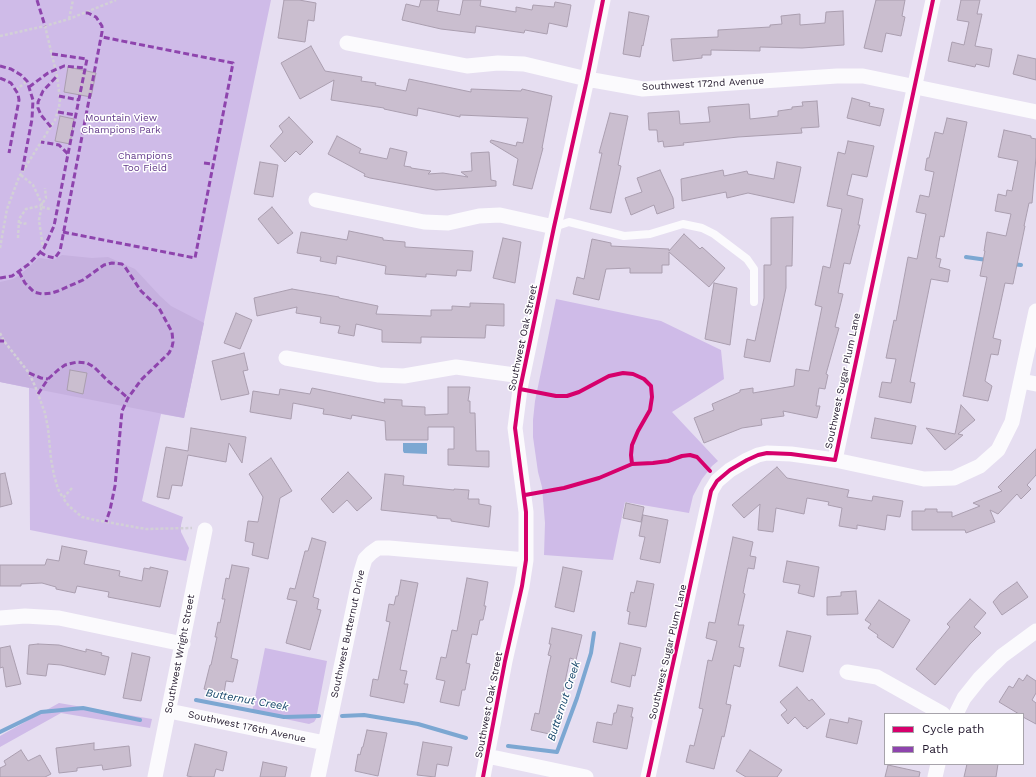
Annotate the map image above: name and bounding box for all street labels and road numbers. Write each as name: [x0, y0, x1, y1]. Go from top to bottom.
street label: Southwest 172nd Avenue: [642, 75, 764, 93]
street label: Southwest Oak Street: [506, 284, 540, 392]
street label: Southwest Sugar Plum Lane: [823, 312, 863, 450]
street label: Southwest Butternut Drive: [329, 569, 367, 699]
street label: Southwest Sugar Plum Lane: [647, 583, 689, 721]
street label: Southwest Wright Street: [163, 593, 197, 715]
street label: Southwest Oak Street: [473, 651, 505, 759]
street label: Southwest 176th Avenue: [187, 709, 307, 745]

